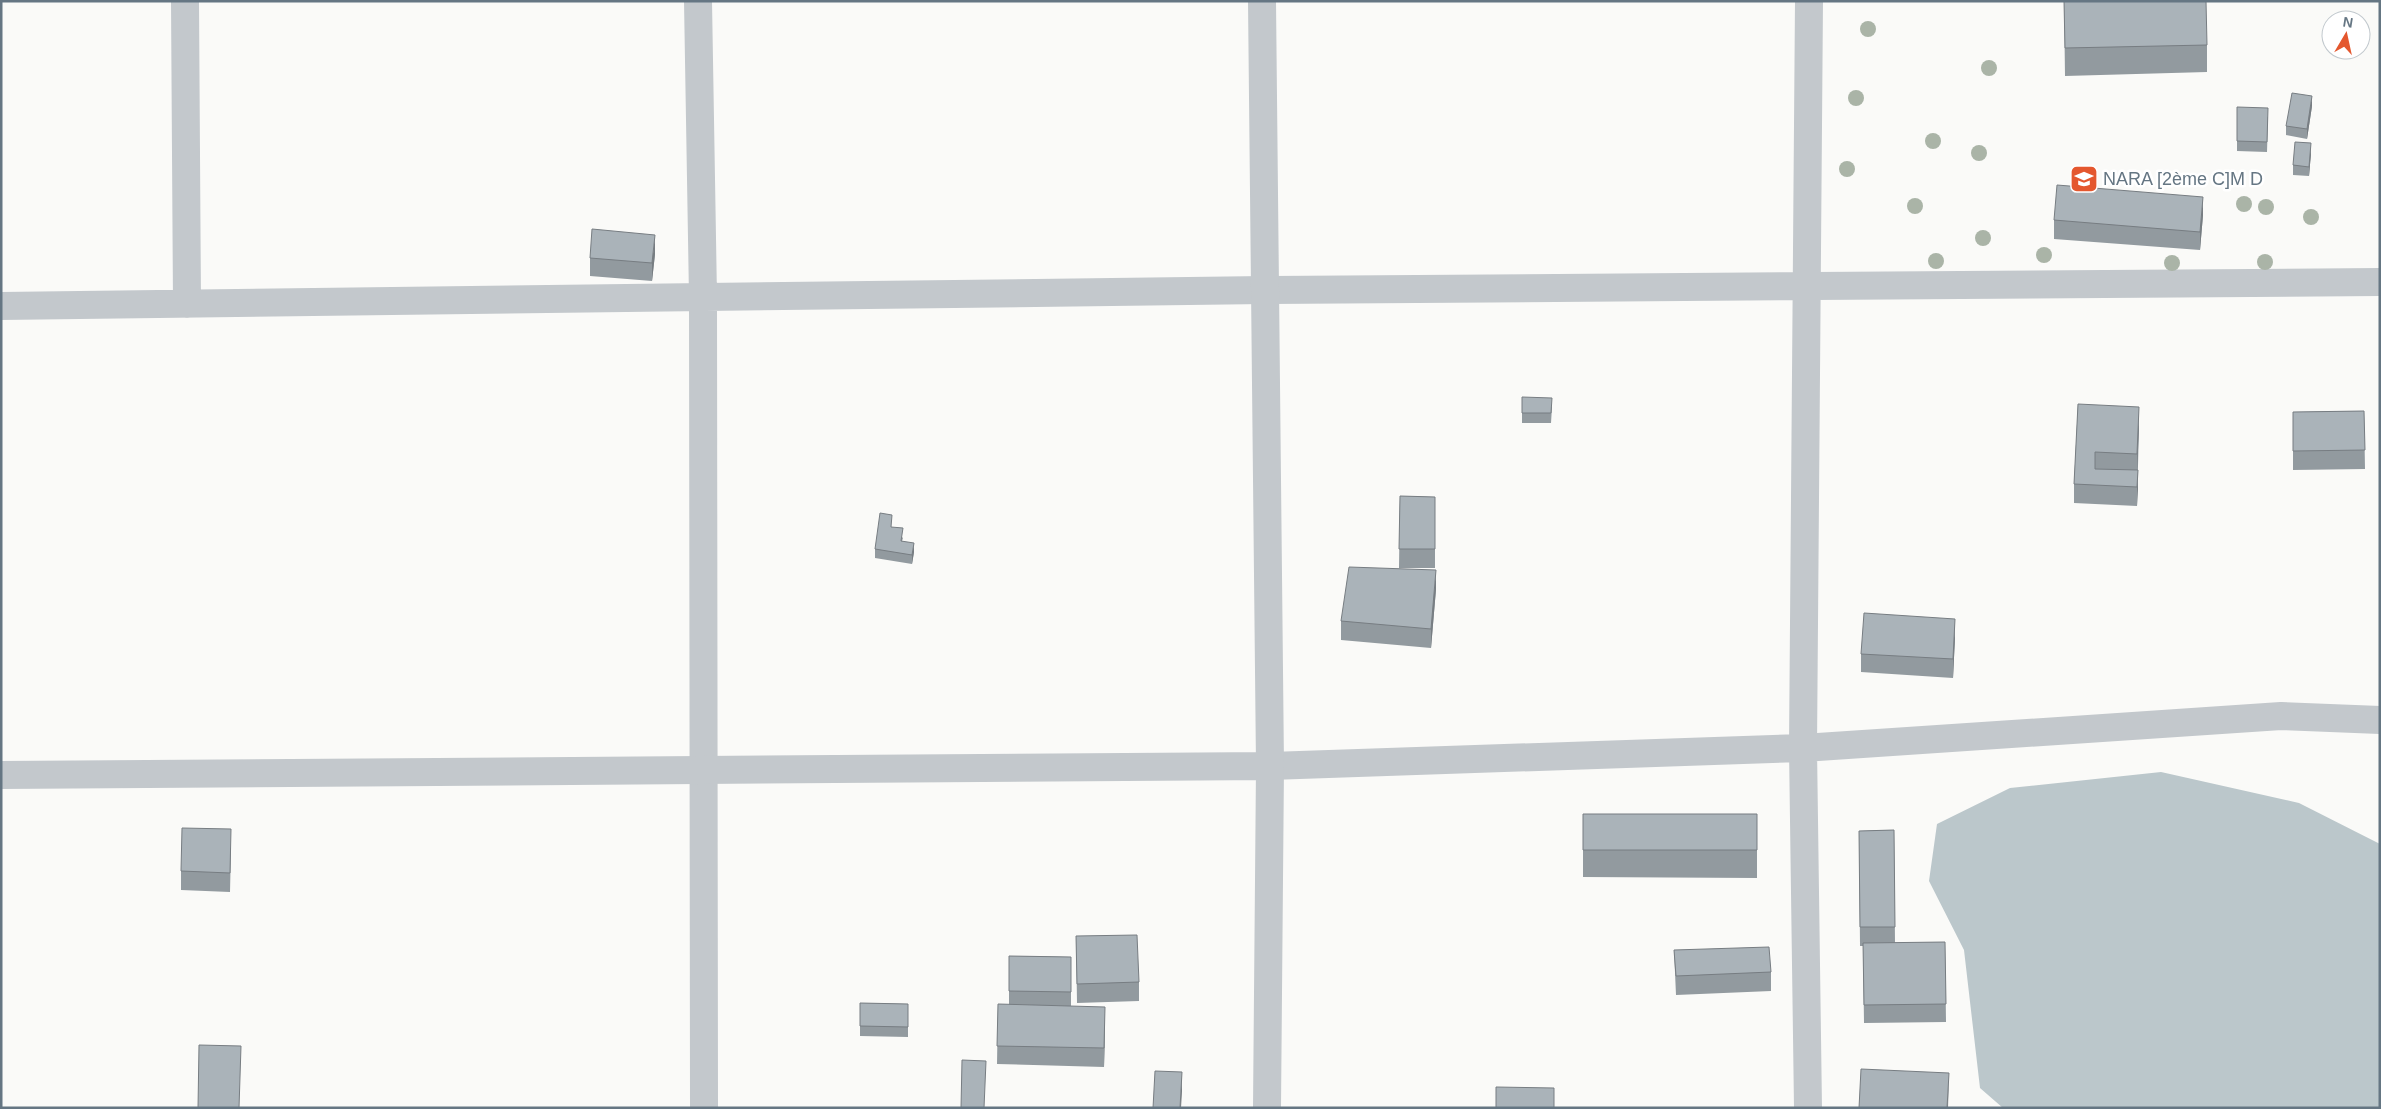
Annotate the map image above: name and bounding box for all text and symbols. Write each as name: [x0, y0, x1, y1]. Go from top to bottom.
north arrow: [2321, 10, 2371, 60]
text: N: [2342, 13, 2354, 31]
school or university icon: NARA [2ème C]M D: [2069, 164, 2099, 194]
place label: NARA [2ème C]M D: [2103, 169, 2263, 189]

